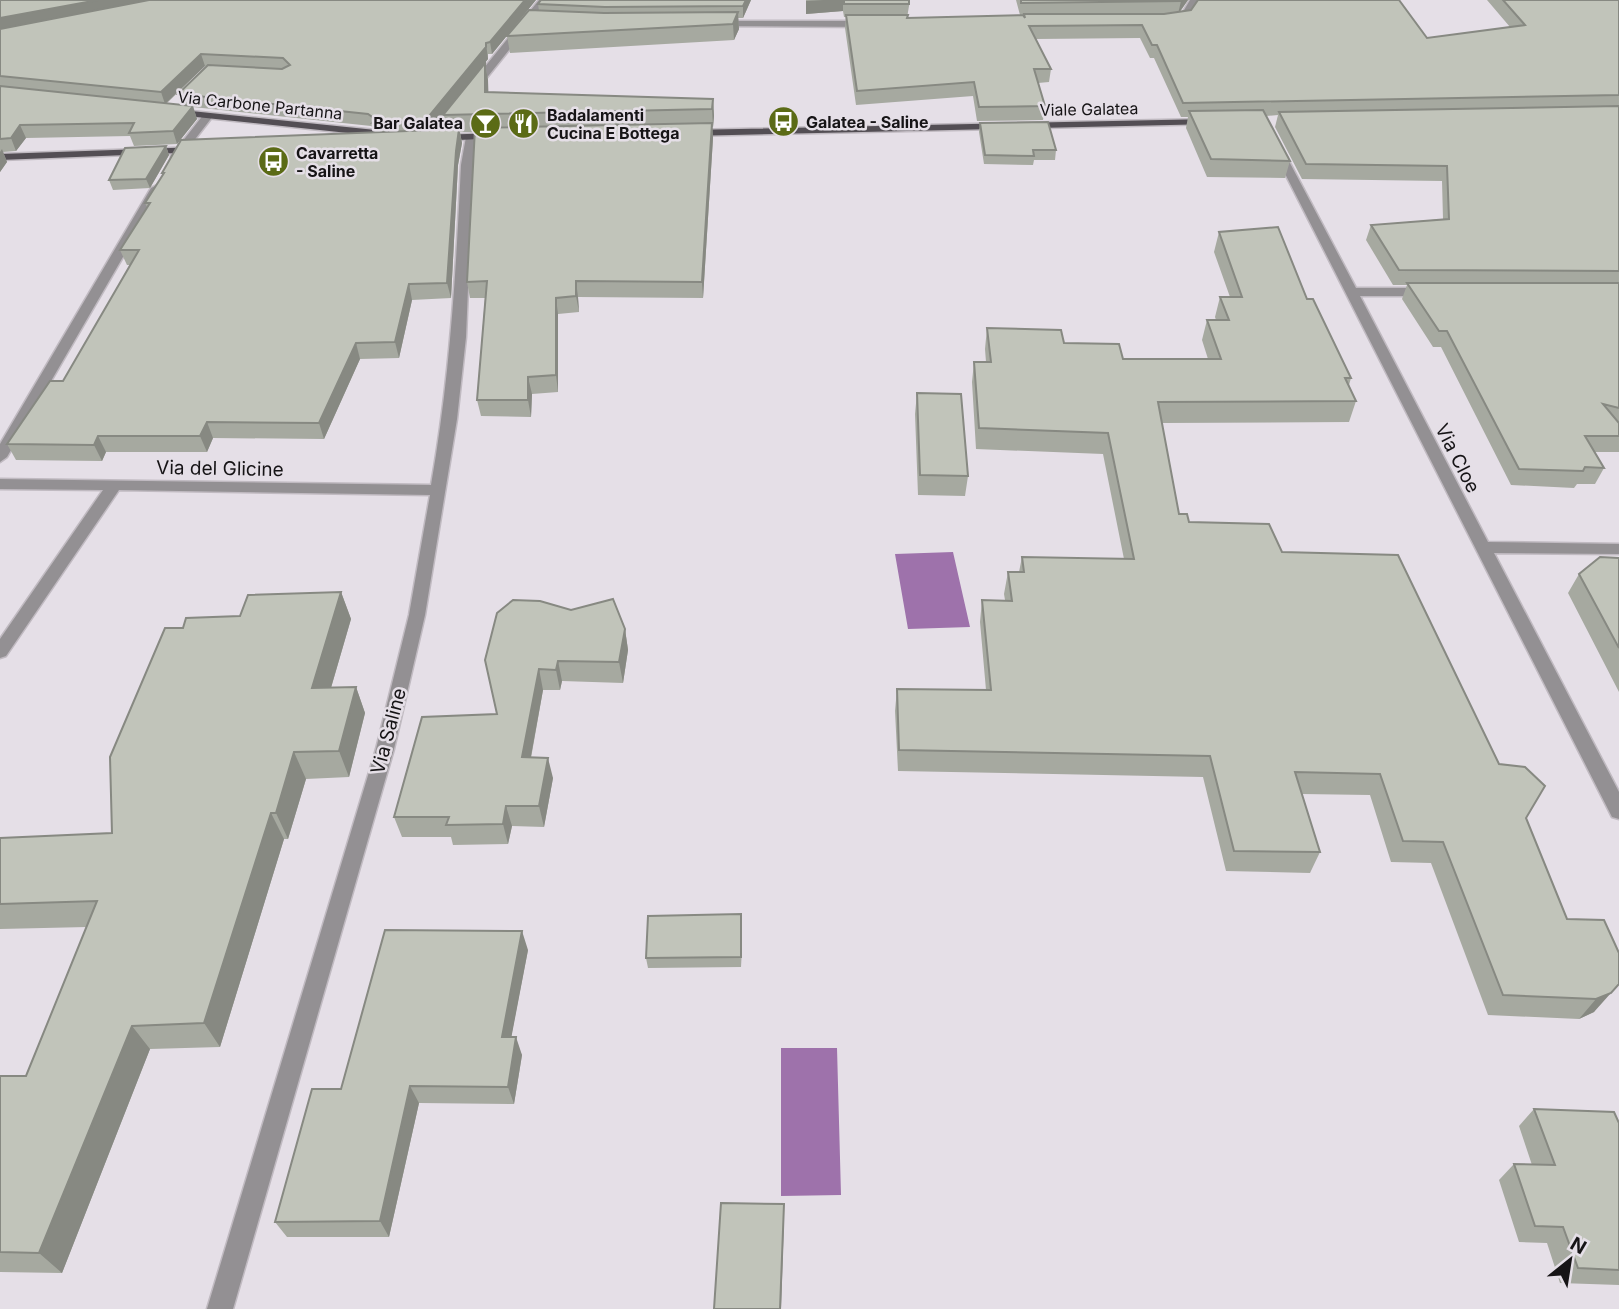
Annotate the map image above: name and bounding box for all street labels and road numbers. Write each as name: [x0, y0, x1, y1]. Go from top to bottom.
street label: Via Carbone Partanna: [177, 86, 343, 124]
street label: Viale Galatea: [1039, 98, 1139, 120]
street label: Via Cloe: [1430, 420, 1485, 497]
street label: Via del Glicine: [156, 456, 284, 481]
street label: Via Saline: [366, 686, 411, 777]

